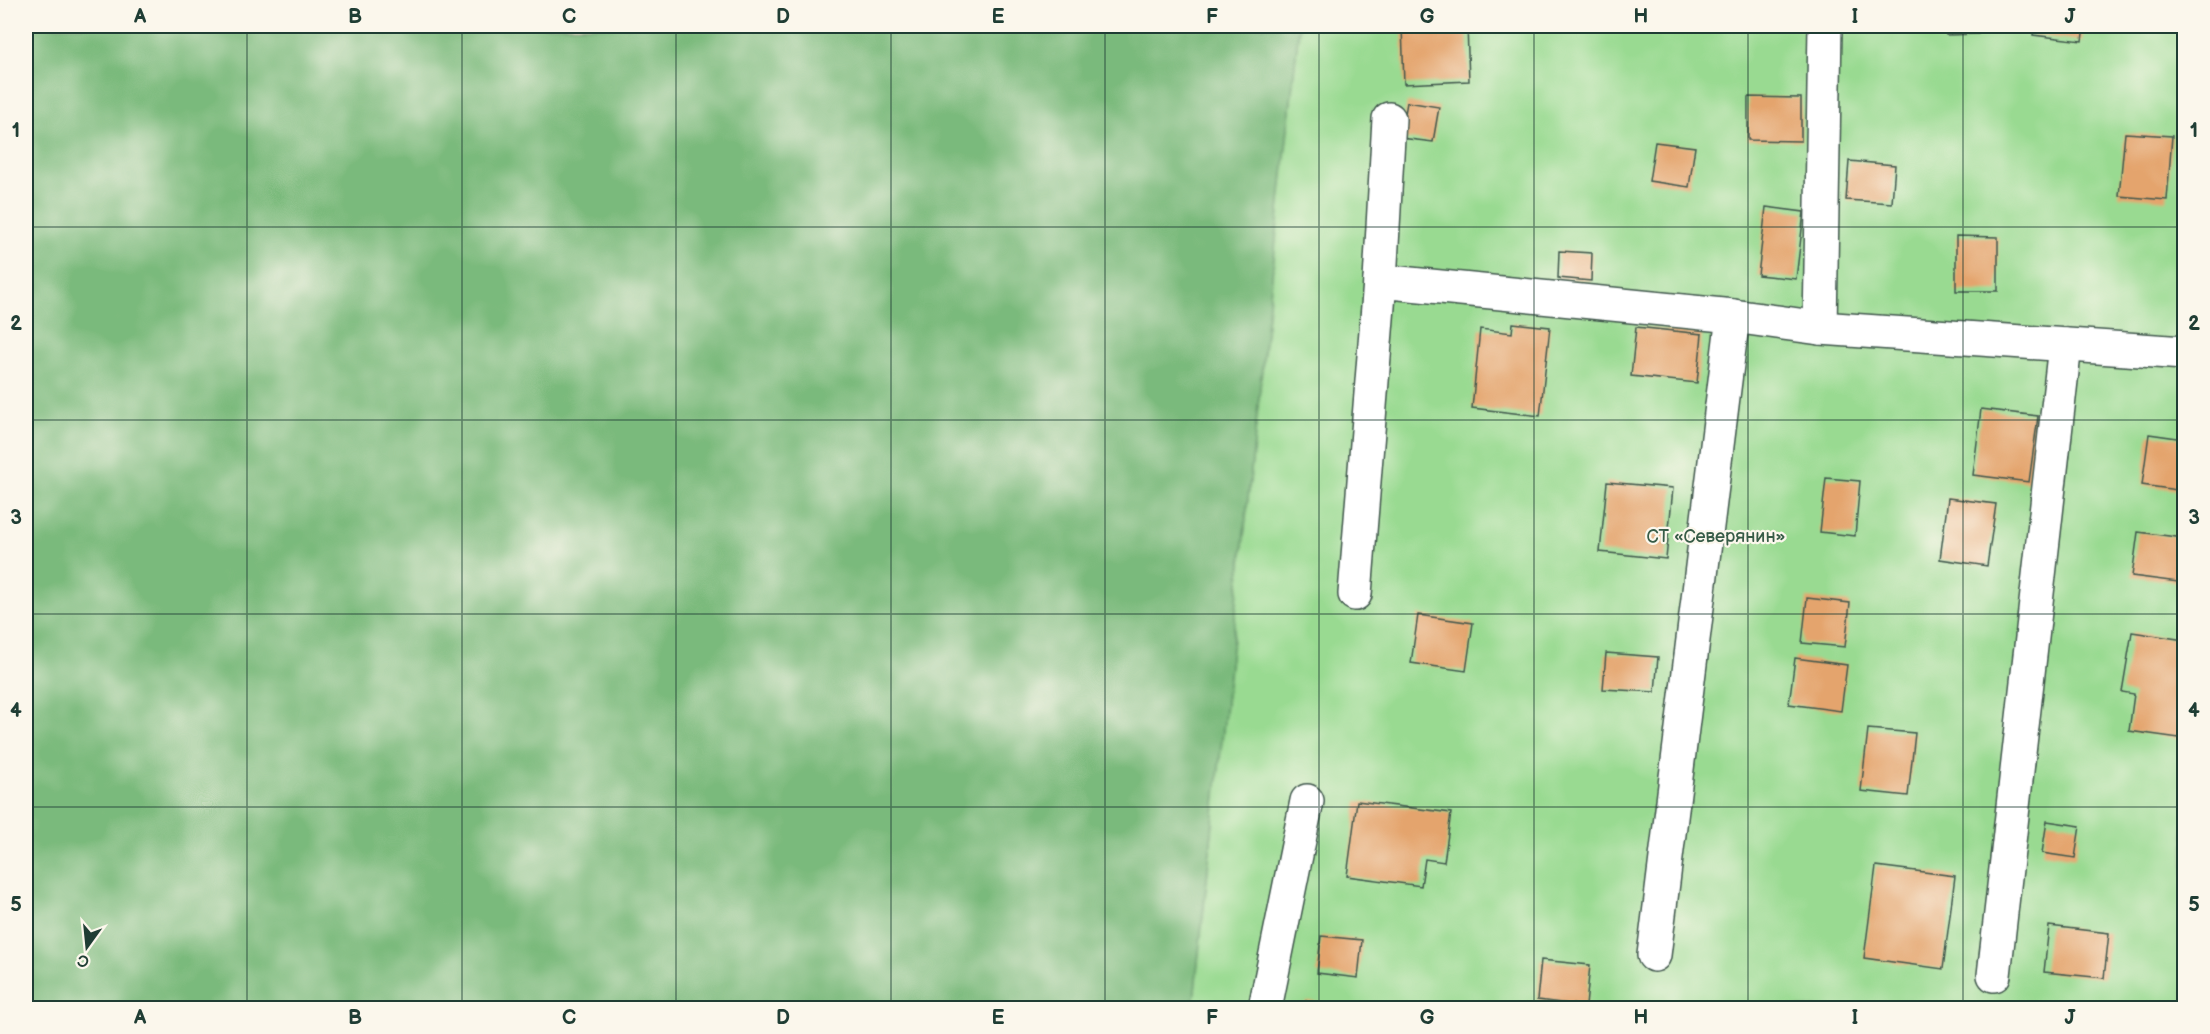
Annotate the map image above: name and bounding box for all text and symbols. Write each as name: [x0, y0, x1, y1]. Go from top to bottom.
text: A: [133, 5, 147, 29]
text: B: [348, 5, 362, 29]
text: C: [562, 5, 576, 29]
text: D: [776, 5, 790, 29]
text: E: [992, 5, 1005, 29]
text: F: [1206, 5, 1218, 29]
text: G: [1420, 5, 1435, 29]
text: H: [1634, 5, 1648, 29]
text: I: [1852, 5, 1858, 29]
text: J: [2065, 5, 2077, 29]
text: 1: [12, 119, 20, 143]
text: 1: [2190, 119, 2198, 143]
text: 2: [10, 312, 22, 336]
text: 2: [2188, 312, 2200, 336]
text: 3: [10, 506, 22, 530]
text: 3: [2188, 506, 2200, 530]
park label: СТ «Северянин»: [1646, 526, 1786, 547]
text: 4: [10, 699, 22, 723]
text: 4: [2188, 699, 2200, 723]
text: 5: [10, 893, 22, 917]
text: 5: [2188, 893, 2200, 917]
north arrow: [57, 917, 117, 977]
text: С: [76, 949, 91, 971]
text: A: [133, 1006, 147, 1030]
text: B: [348, 1006, 362, 1030]
text: C: [562, 1006, 576, 1030]
text: D: [776, 1006, 790, 1030]
text: E: [992, 1006, 1005, 1030]
text: F: [1206, 1006, 1218, 1030]
text: G: [1420, 1006, 1435, 1030]
text: H: [1634, 1006, 1648, 1030]
text: I: [1852, 1006, 1858, 1030]
text: J: [2065, 1006, 2077, 1030]

